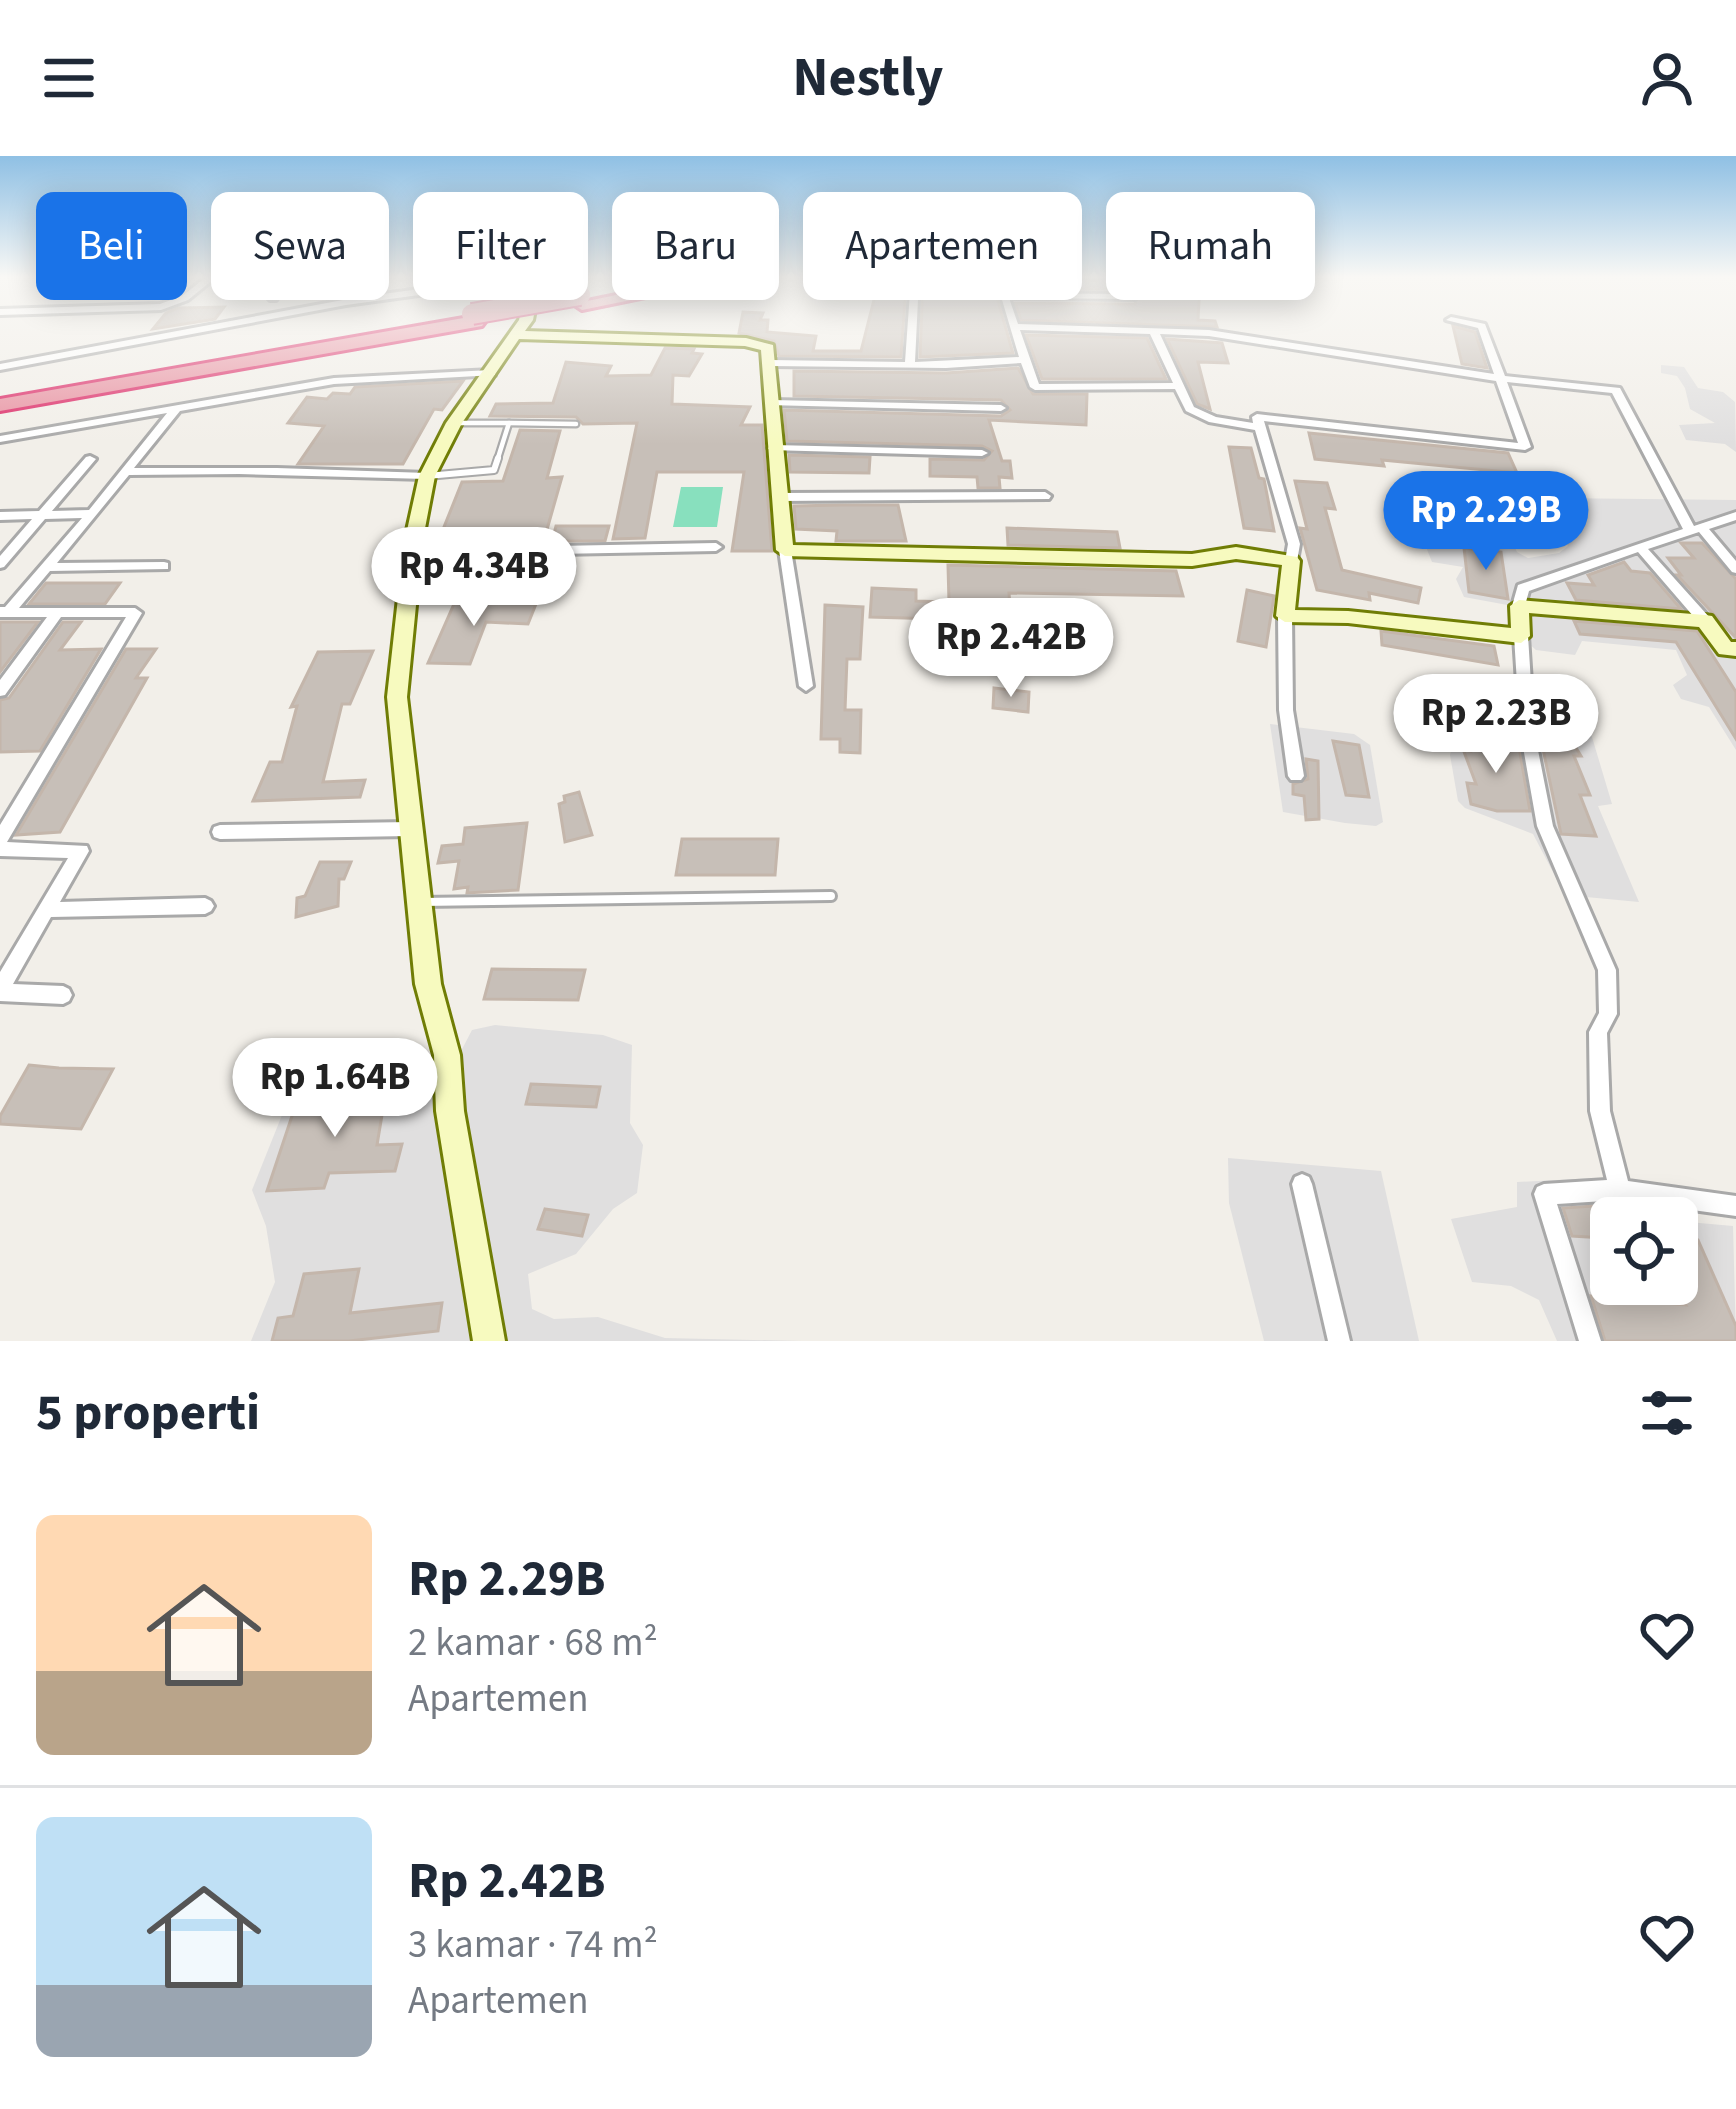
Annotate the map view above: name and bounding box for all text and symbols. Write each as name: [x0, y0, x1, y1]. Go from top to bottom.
text: Nestly: [793, 40, 943, 117]
icon: menu: [36, 45, 102, 111]
icon: person: [1634, 45, 1700, 111]
chip: Beli: [36, 192, 187, 300]
chip: Sewa: [211, 192, 389, 300]
chip: Filter: [413, 192, 588, 300]
chip: Baru: [612, 192, 779, 300]
chip: Apartemen: [803, 192, 1082, 300]
chip: Rumah: [1106, 192, 1315, 300]
pin: Rp 2.29B: [1362, 471, 1610, 573]
text: Rp 2.29B: [1410, 482, 1562, 538]
pin: Rp 4.34B: [350, 527, 598, 629]
text: Rp 4.34B: [398, 538, 550, 594]
pin: Rp 2.42B: [887, 598, 1135, 700]
text: Rp 2.42B: [935, 609, 1087, 665]
pin: Rp 2.23B: [1372, 674, 1620, 776]
text: Rp 2.23B: [1420, 685, 1572, 741]
pin: Rp 1.64B: [211, 1038, 459, 1140]
text: Rp 1.64B: [259, 1049, 411, 1105]
map controls: [1590, 1197, 1698, 1305]
button: locate: [1590, 1197, 1698, 1305]
text: 5 properti: [36, 1377, 260, 1449]
icon: filters: [1634, 1380, 1700, 1446]
text: Rp 2.29B: [408, 1543, 606, 1615]
icon: home: [132, 1563, 276, 1707]
icon: heart: [1634, 1602, 1700, 1668]
text: 2 kamar · 68 m²: [408, 1615, 658, 1671]
text: Apartemen: [408, 1671, 588, 1727]
text: Rp 2.42B: [408, 1845, 606, 1917]
icon: home: [132, 1865, 276, 2009]
icon: heart: [1634, 1904, 1700, 1970]
text: 3 kamar · 74 m²: [408, 1917, 658, 1973]
text: Apartemen: [408, 1973, 588, 2029]

